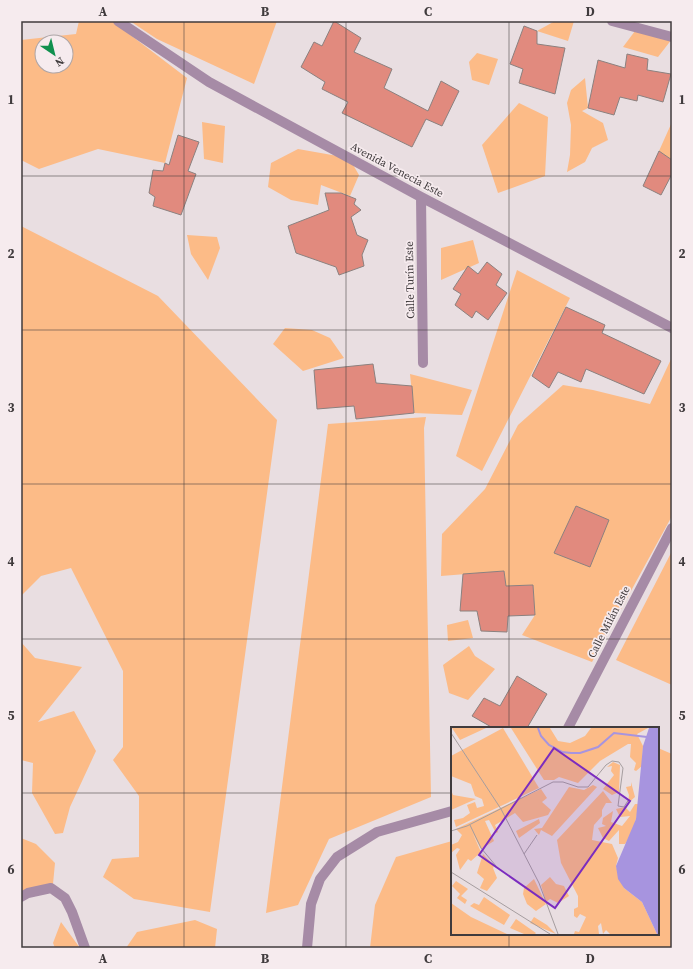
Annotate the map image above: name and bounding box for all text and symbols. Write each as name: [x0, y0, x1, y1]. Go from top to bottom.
text: A: [99, 3, 108, 20]
text: B: [261, 3, 270, 20]
text: C: [424, 3, 432, 20]
text: D: [585, 3, 595, 20]
north arrow: [34, 34, 74, 74]
text: N: [52, 53, 67, 70]
text: 1: [7, 91, 15, 108]
text: 1: [678, 91, 686, 108]
street label: Avenida Venecia Este: [348, 139, 447, 201]
street label: Calle Turín Este: [402, 241, 418, 319]
text: 2: [7, 245, 15, 262]
text: 2: [678, 245, 686, 262]
text: 3: [7, 399, 15, 416]
text: 3: [678, 399, 686, 416]
text: 4: [7, 553, 15, 570]
text: 4: [678, 553, 686, 570]
street label: Calle Milán Este: [584, 583, 634, 661]
text: 5: [7, 707, 15, 724]
text: 5: [678, 707, 686, 724]
inset map: [451, 727, 659, 935]
text: 6: [7, 861, 15, 878]
text: 6: [678, 861, 686, 878]
text: A: [99, 950, 108, 967]
text: B: [261, 950, 270, 967]
text: C: [424, 950, 432, 967]
text: D: [585, 950, 595, 967]

